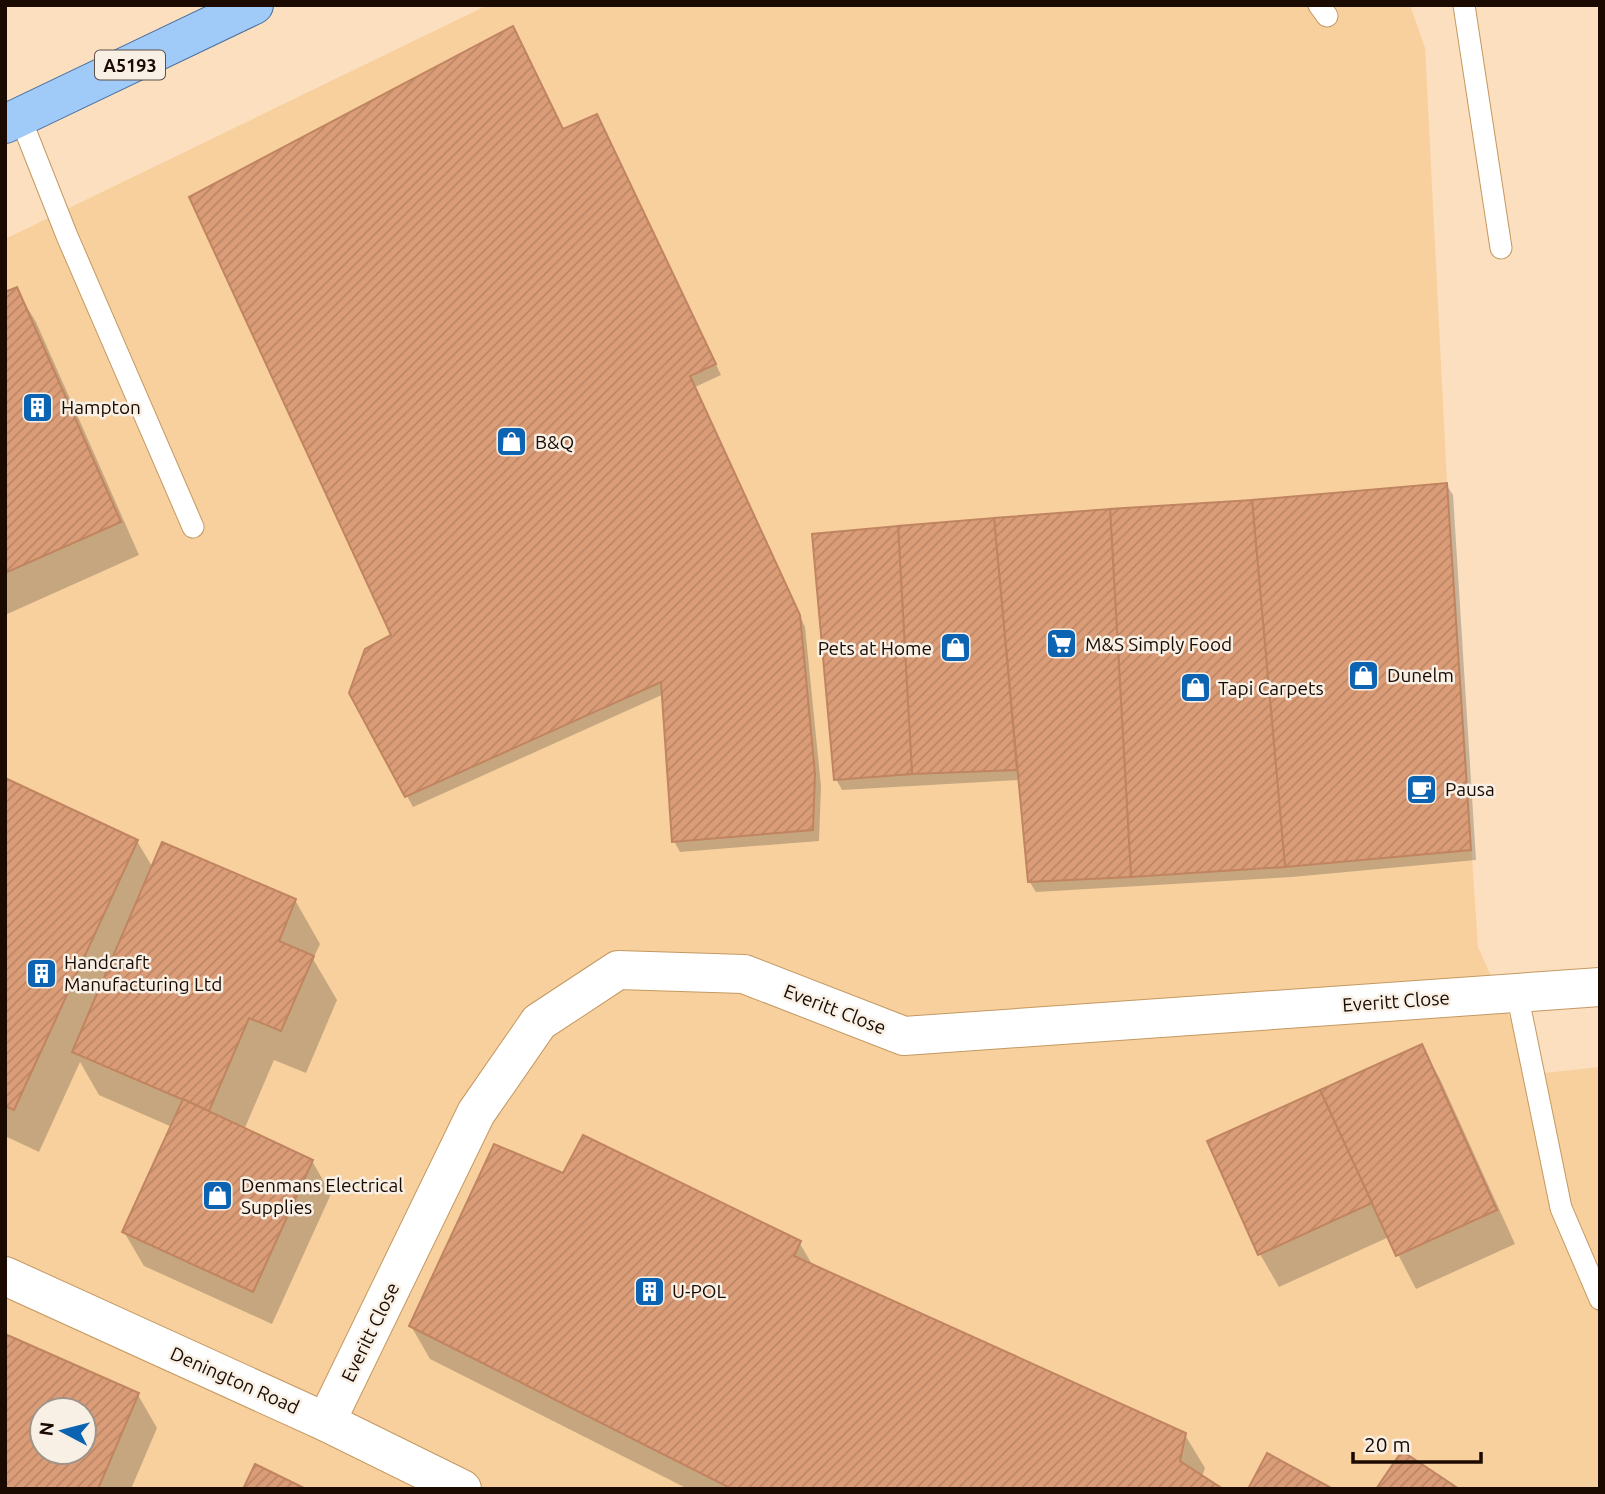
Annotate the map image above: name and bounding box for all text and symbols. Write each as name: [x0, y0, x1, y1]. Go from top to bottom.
road number: A5193: [95, 51, 165, 80]
building icon: Hampton: [21, 390, 55, 424]
place label: Hampton: [61, 396, 141, 418]
shop icon: B&Q: [495, 425, 529, 459]
place label: B&Q: [535, 431, 574, 453]
supermarket icon: M&S Simply Food: [1045, 627, 1079, 661]
shop icon: Pets at Home: [938, 631, 972, 665]
place label: M&S Simply Food: [1085, 633, 1232, 655]
place label: Pets at Home: [818, 637, 932, 659]
shop icon: Dunelm: [1347, 658, 1381, 692]
place label: Dunelm: [1387, 664, 1454, 686]
shop icon: Tapi Carpets: [1178, 671, 1212, 705]
place label: Tapi Carpets: [1218, 677, 1324, 699]
cafe icon: Pausa: [1405, 772, 1439, 806]
place label: Pausa: [1445, 778, 1495, 800]
place label: Handcraft Manufacturing Ltd: [64, 951, 222, 995]
building icon: Handcraft Manufacturing Ltd: [24, 956, 58, 990]
street label: Everitt Close: [781, 979, 889, 1039]
street label: Everitt Close: [1341, 986, 1451, 1016]
place label: Denmans Electrical Supplies: [241, 1174, 403, 1218]
shop icon: Denmans Electrical Supplies: [201, 1179, 235, 1213]
building icon: U-POL: [632, 1274, 666, 1308]
street label: Everitt Close: [336, 1279, 404, 1385]
place label: U-POL: [672, 1280, 727, 1302]
street label: Denington Road: [167, 1342, 303, 1418]
north arrow: [28, 1396, 98, 1466]
scale bar: [1353, 1420, 1481, 1464]
text: N: [34, 1421, 58, 1437]
text: 20 m: [1364, 1432, 1411, 1456]

